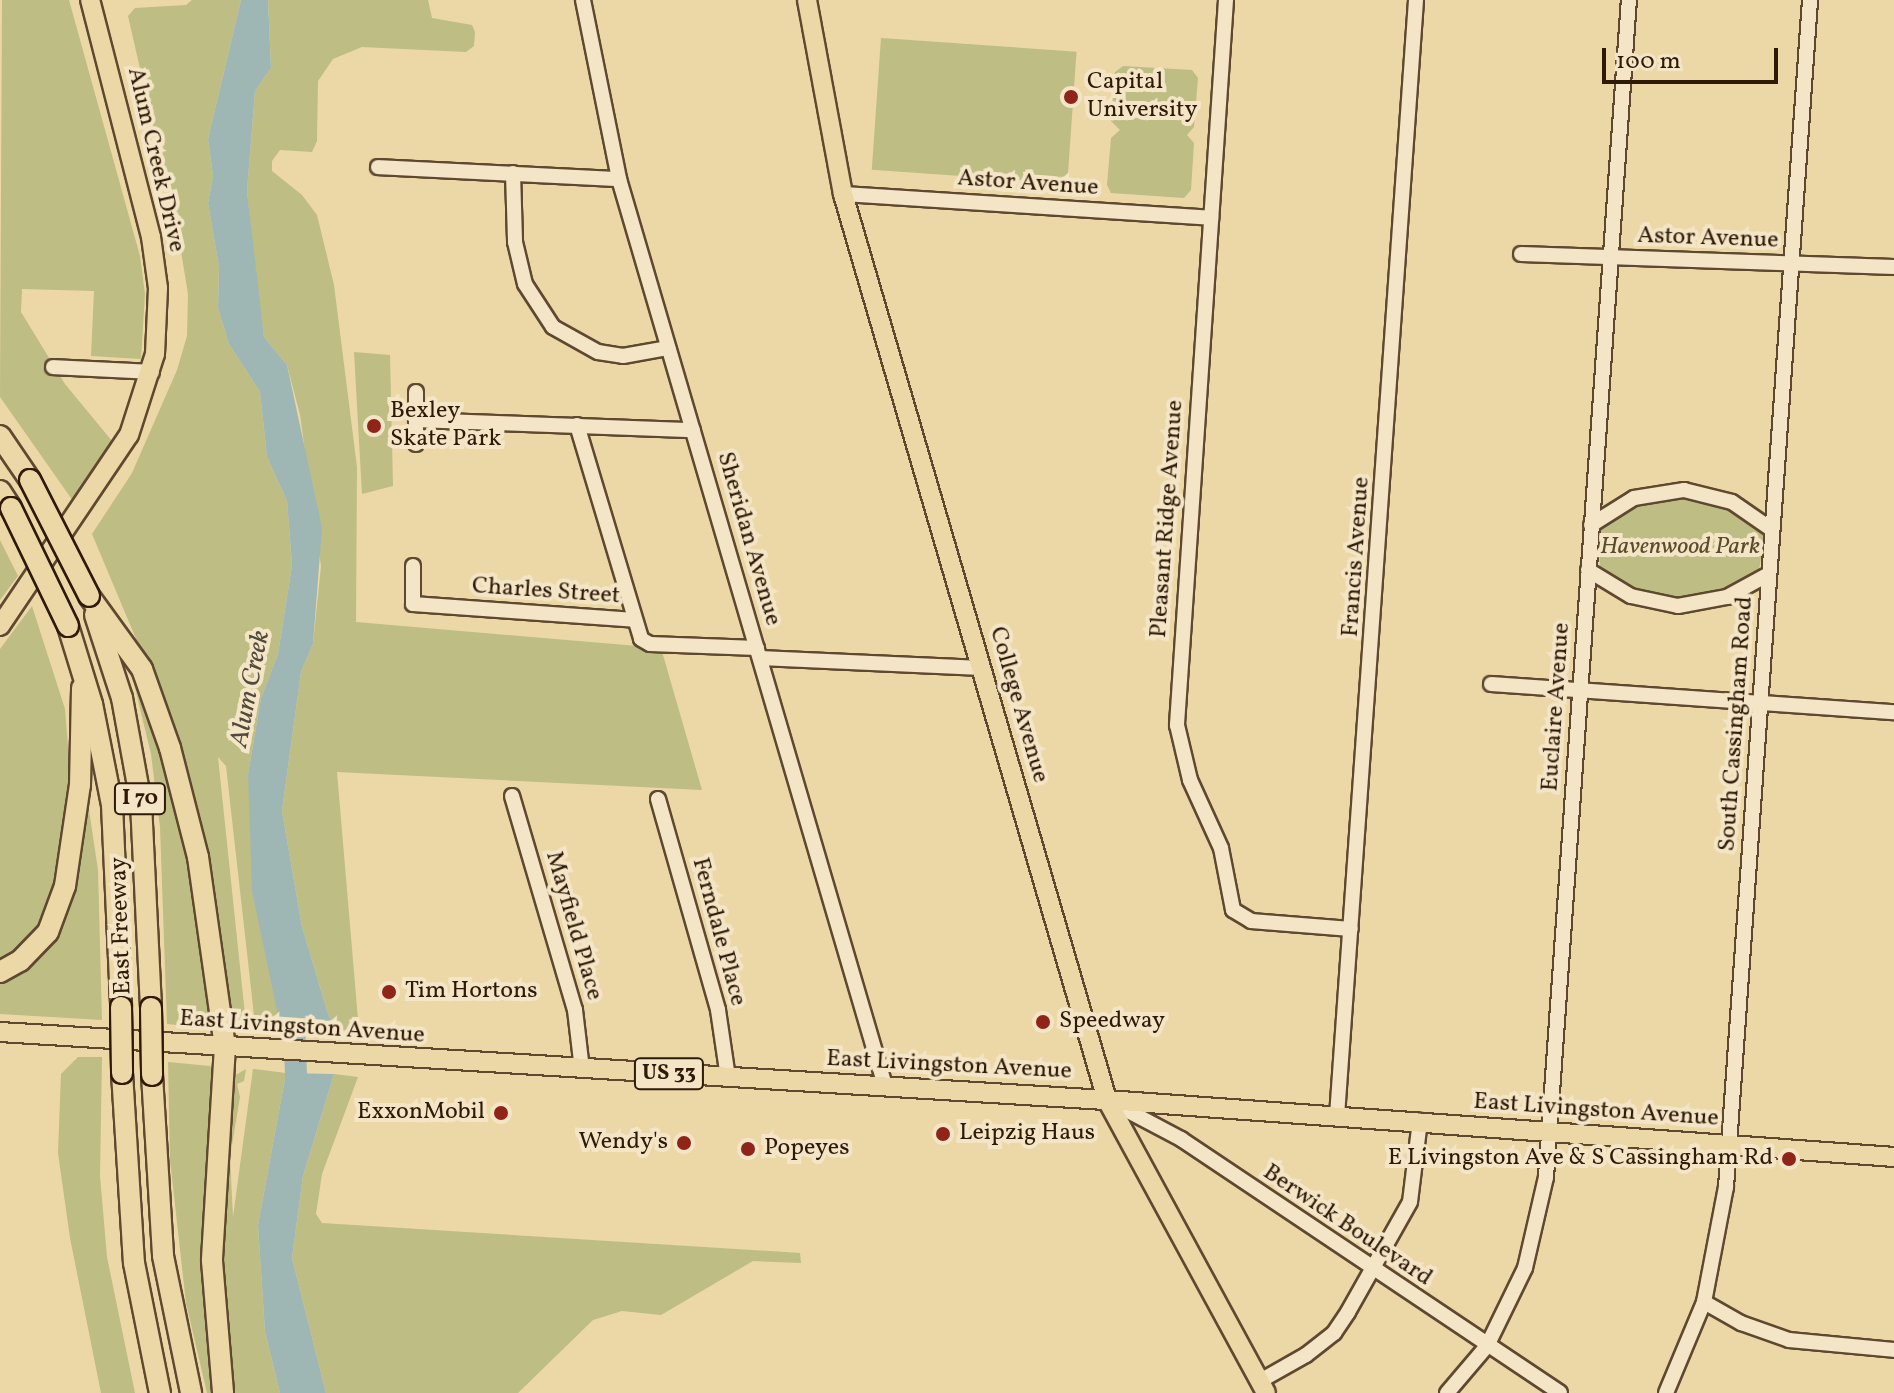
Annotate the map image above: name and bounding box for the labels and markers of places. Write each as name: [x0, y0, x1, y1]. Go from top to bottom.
place label: Capital University: [1087, 69, 1198, 125]
marker: Capital University: [1062, 88, 1080, 106]
place label: Bexley Skate Park: [390, 398, 501, 454]
marker: Bexley Skate Park: [365, 417, 383, 435]
place label: Tim Hortons: [405, 978, 538, 1006]
marker: Tim Hortons: [380, 983, 398, 1001]
place label: Speedway: [1059, 1008, 1165, 1036]
marker: Speedway: [1034, 1013, 1052, 1031]
place label: ExxonMobil: [357, 1099, 485, 1127]
marker: ExxonMobil: [492, 1104, 510, 1122]
place label: Leipzig Haus: [959, 1120, 1095, 1148]
marker: Leipzig Haus: [934, 1125, 952, 1143]
place label: Wendy's: [579, 1129, 668, 1157]
marker: Wendy's: [675, 1134, 693, 1152]
place label: Popeyes: [764, 1135, 850, 1163]
marker: Popeyes: [739, 1140, 757, 1158]
place label: E Livingston Ave & S Cassingham Rd: [1388, 1145, 1773, 1173]
marker: E Livingston Ave & S Cassingham Rd: [1780, 1150, 1798, 1168]

